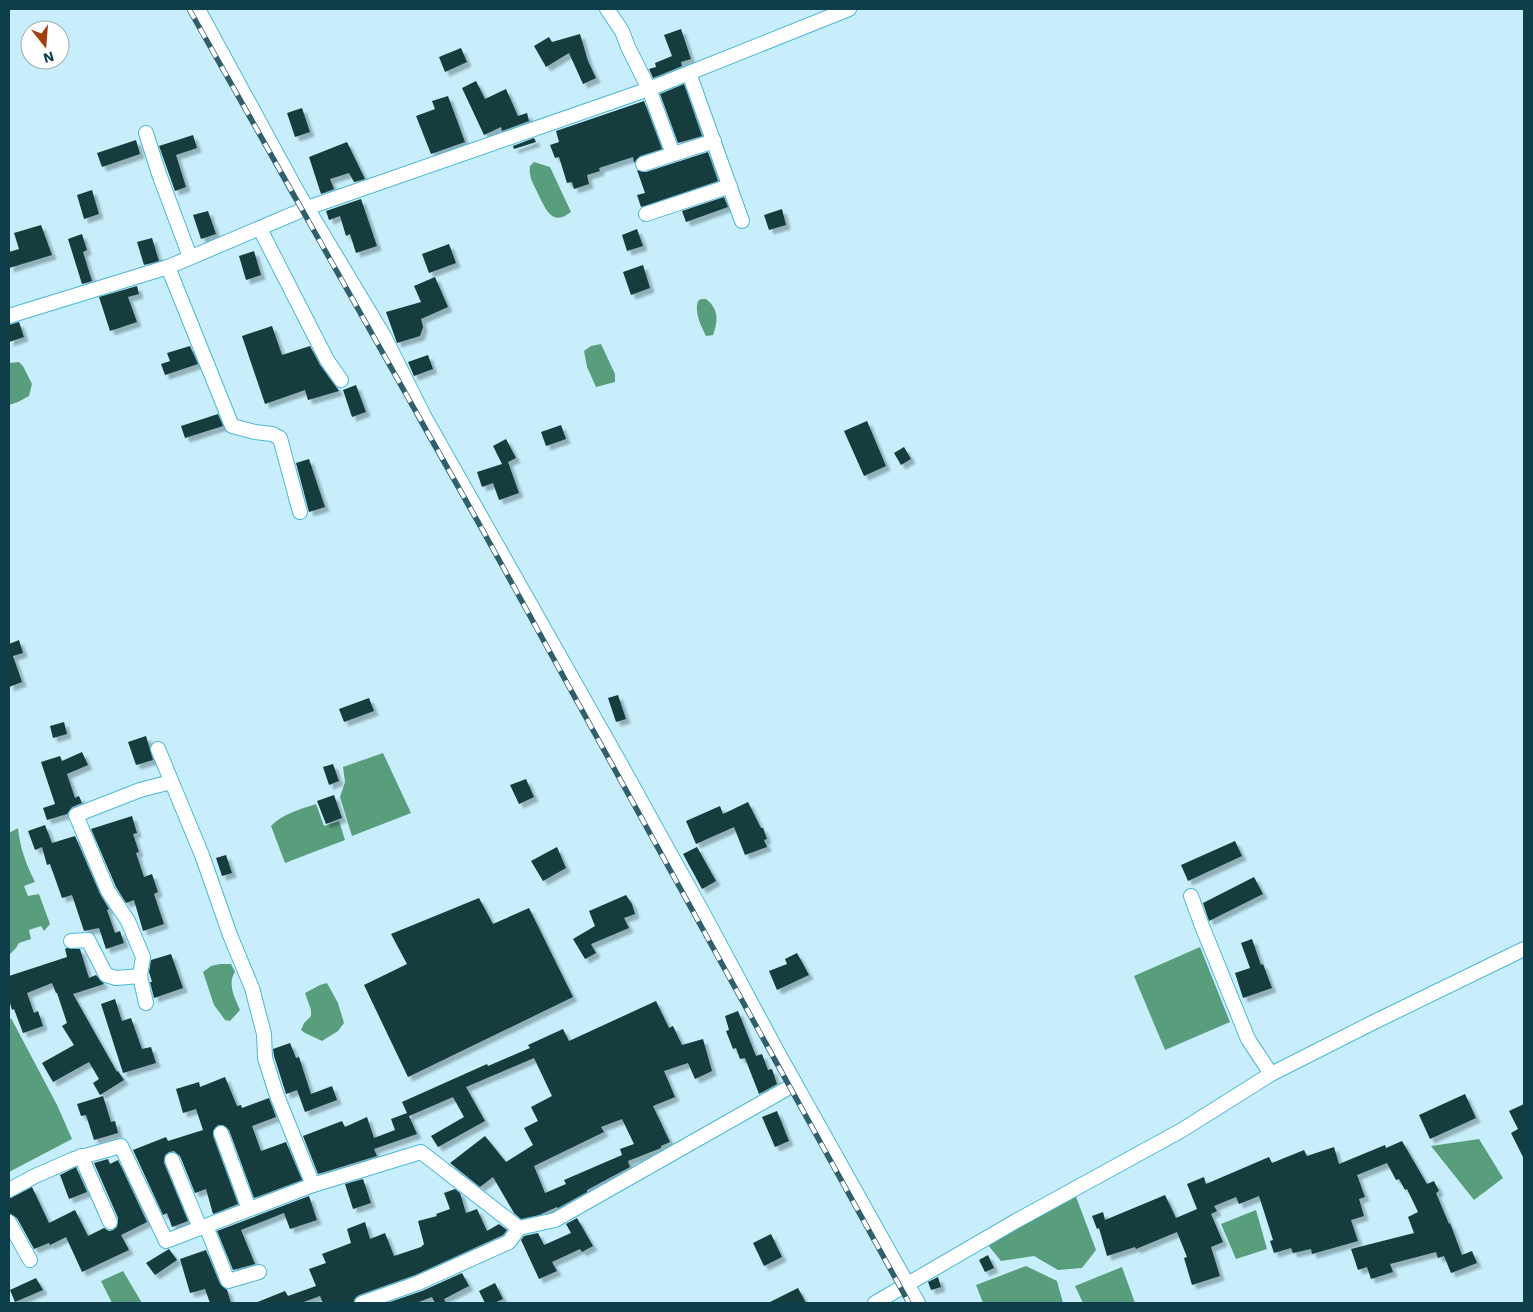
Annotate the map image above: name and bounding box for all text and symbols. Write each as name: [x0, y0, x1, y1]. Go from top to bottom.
north arrow: [20, 20, 70, 70]
text: N: [42, 48, 56, 67]

